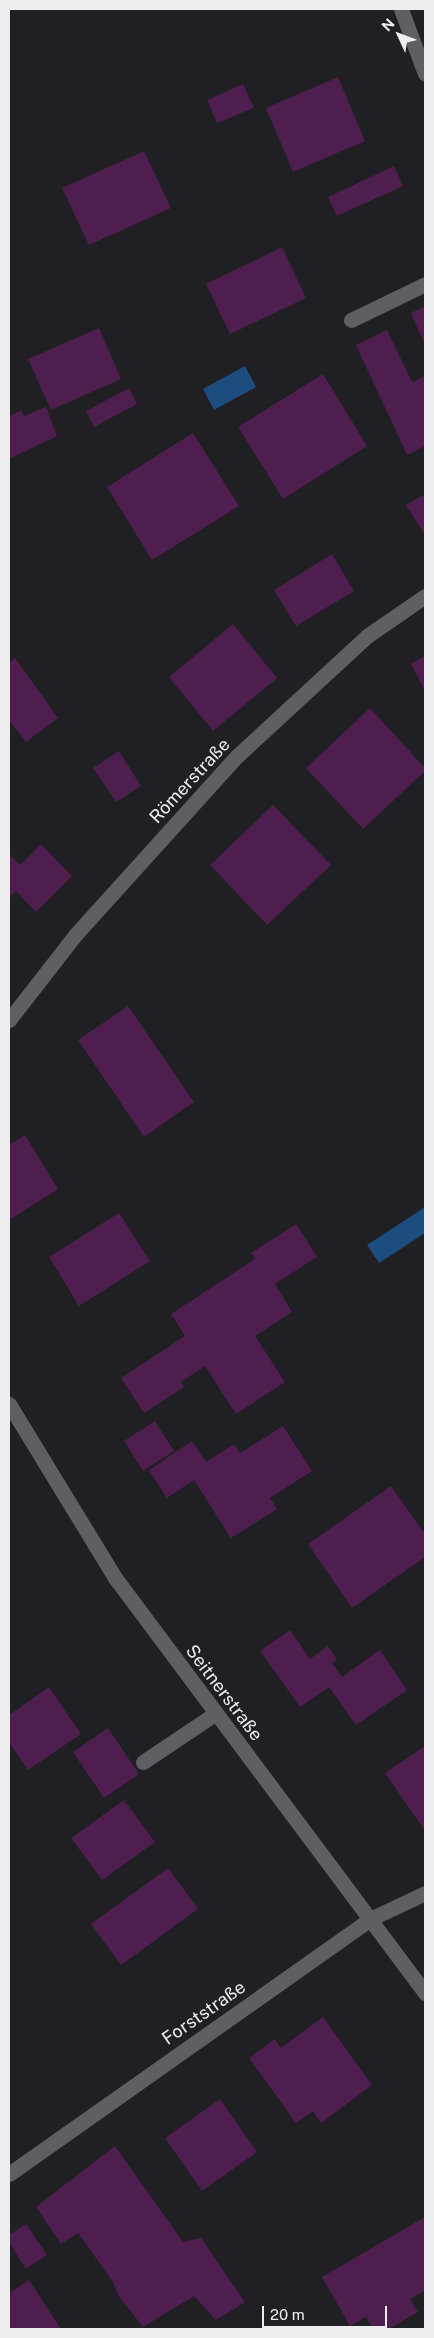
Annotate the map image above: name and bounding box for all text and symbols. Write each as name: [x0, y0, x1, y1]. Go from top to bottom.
north arrow: [374, 10, 424, 60]
text: N: [378, 15, 398, 34]
street label: Römerstraße: [145, 734, 235, 828]
street label: Seitnerstraße: [181, 1641, 267, 1745]
street label: Forststraße: [158, 1976, 250, 2050]
scale bar: [264, 2296, 389, 2328]
text: 20 m: [270, 2306, 305, 2323]

